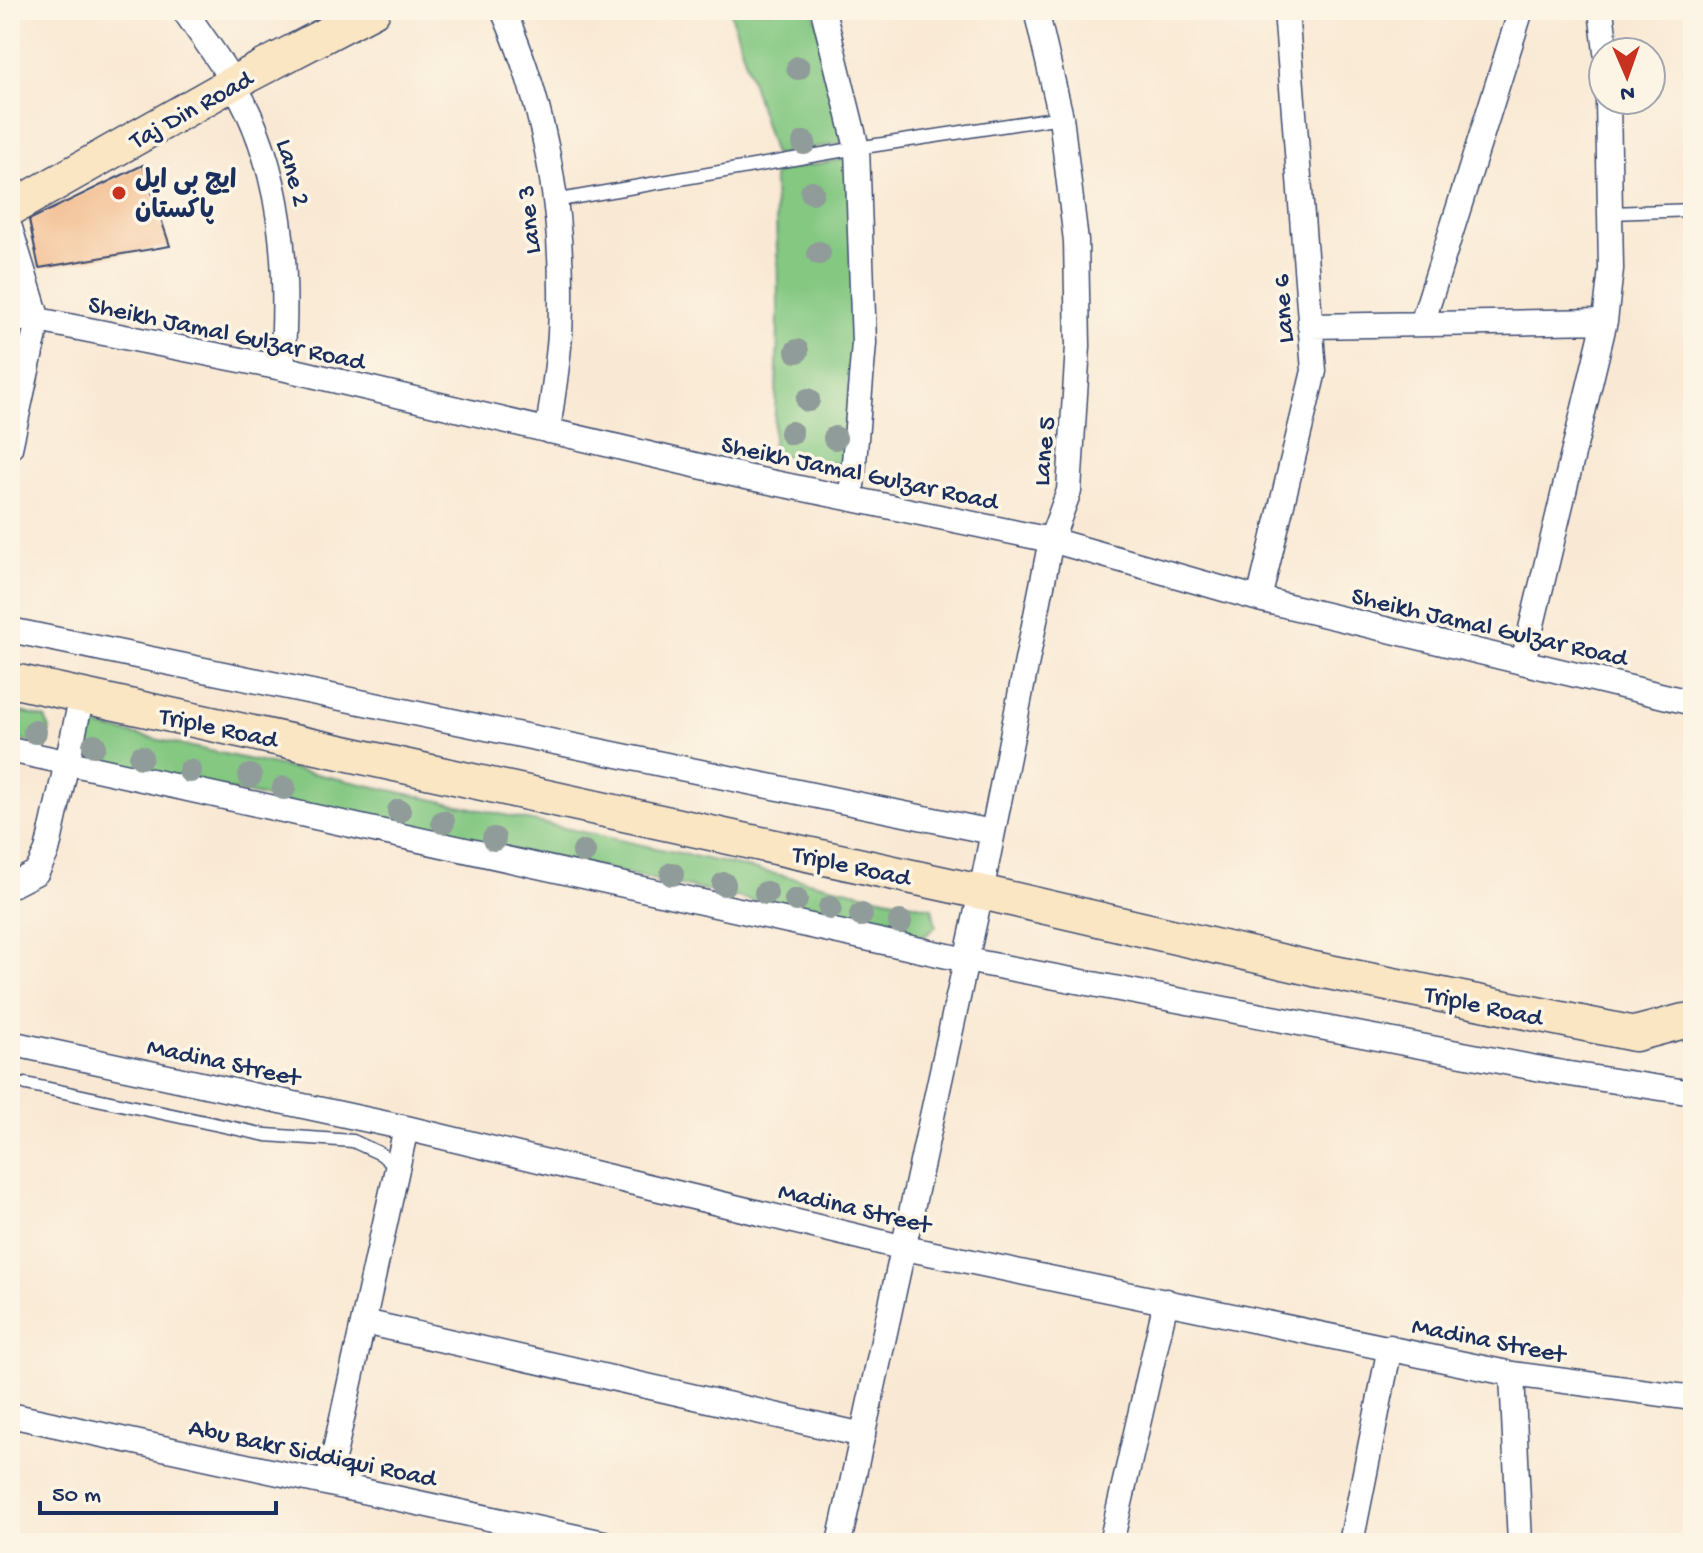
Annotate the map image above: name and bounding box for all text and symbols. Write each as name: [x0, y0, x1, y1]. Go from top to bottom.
north arrow: [1587, 36, 1667, 116]
street label: Taj Din Road: [123, 65, 261, 159]
text: N: [1620, 79, 1635, 105]
street label: Lane 2: [266, 136, 315, 211]
place label: ایچ بی ایل پاکستان: [135, 167, 236, 228]
street label: Lane 3: [512, 183, 551, 256]
marker: ایچ بی ایل پاکستان: [110, 184, 128, 202]
street label: Lane 6: [1268, 272, 1303, 344]
street label: Sheikh Jamal Gulzar Road: [85, 291, 369, 380]
street label: Lane 5: [1028, 415, 1065, 487]
street label: Sheikh Jamal Gulzar Road: [718, 431, 1002, 520]
street label: Sheikh Jamal Gulzar Road: [1348, 583, 1632, 677]
street label: Triple Road: [154, 702, 282, 758]
street label: Triple Road: [787, 840, 915, 896]
street label: Triple Road: [1419, 980, 1547, 1036]
street label: Madina Street: [144, 1033, 305, 1096]
street label: Madina Street: [775, 1178, 936, 1244]
street label: Madina Street: [1409, 1312, 1570, 1373]
street label: Abu Bakr Siddiqui Road: [185, 1414, 440, 1497]
scale bar: [40, 1465, 276, 1515]
text: 50 m: [52, 1482, 101, 1511]

